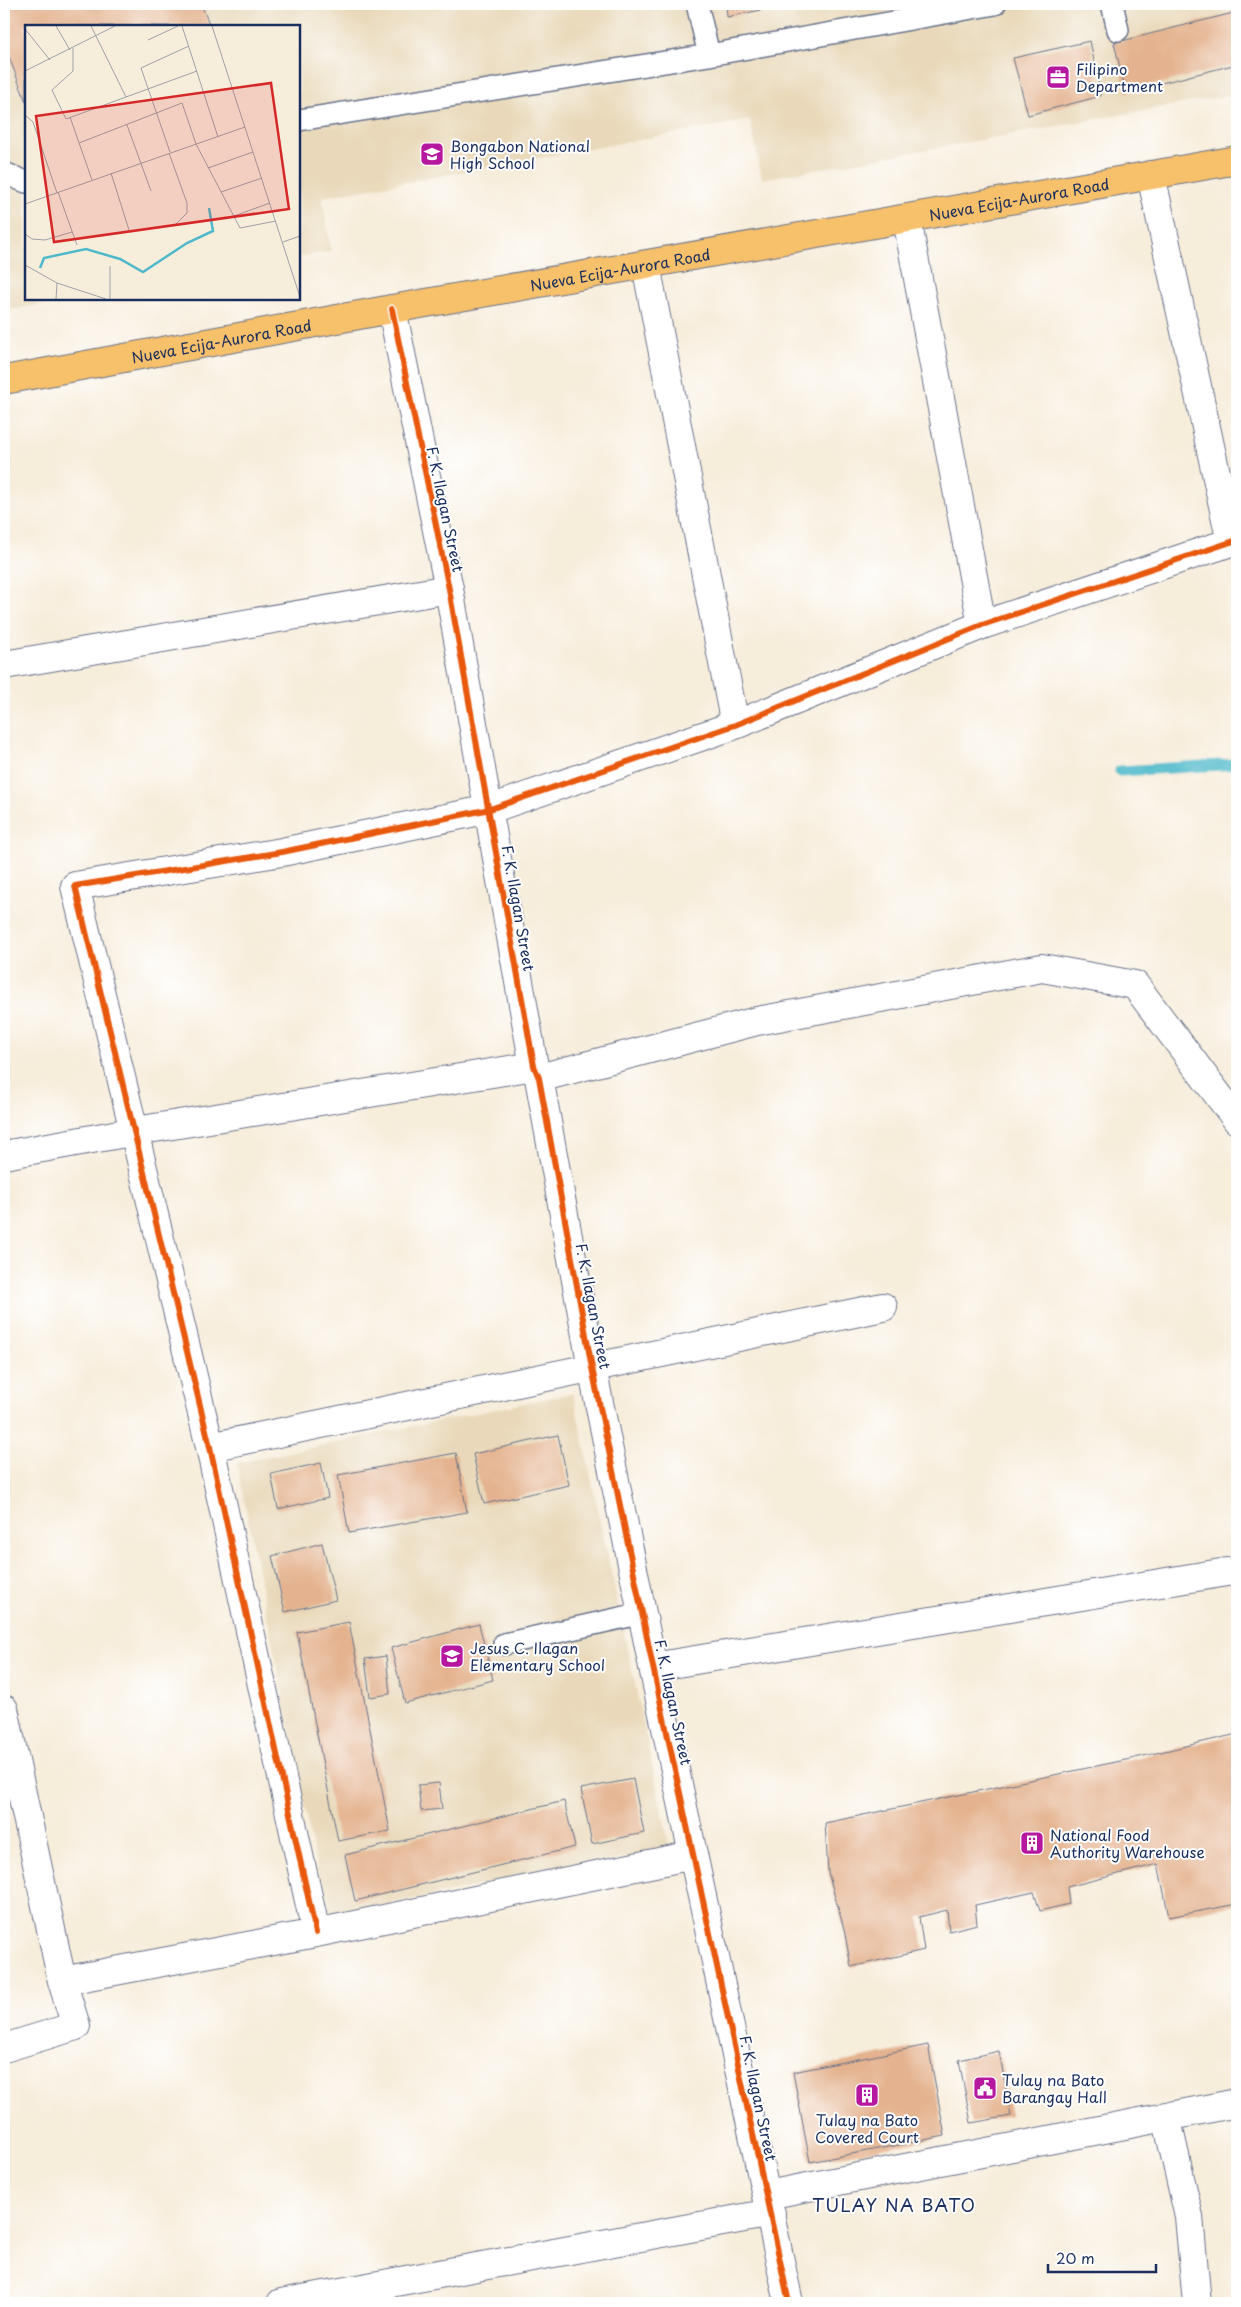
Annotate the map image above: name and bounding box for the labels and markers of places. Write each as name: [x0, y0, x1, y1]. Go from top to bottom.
place label: Filipino Department: [1076, 57, 1163, 97]
office icon: Filipino Department: [1045, 64, 1071, 90]
place label: Bongabon National High School: [450, 134, 590, 174]
school or university icon: Bongabon National High School: [419, 141, 445, 167]
place label: Jesus C. Ilagan Elementary School: [470, 1636, 605, 1676]
school or university icon: Jesus C. Ilagan Elementary School: [439, 1643, 465, 1669]
place label: National Food Authority Warehouse: [1050, 1823, 1205, 1863]
building icon: National Food Authority Warehouse: [1019, 1830, 1045, 1856]
place label: Tulay na Bato Barangay Hall: [1002, 2068, 1107, 2108]
public building icon: Tulay na Bato Barangay Hall: [972, 2075, 998, 2101]
building icon: Tulay na Bato Covered Court: [854, 2082, 880, 2108]
place label: Tulay na Bato Covered Court: [815, 2108, 919, 2148]

